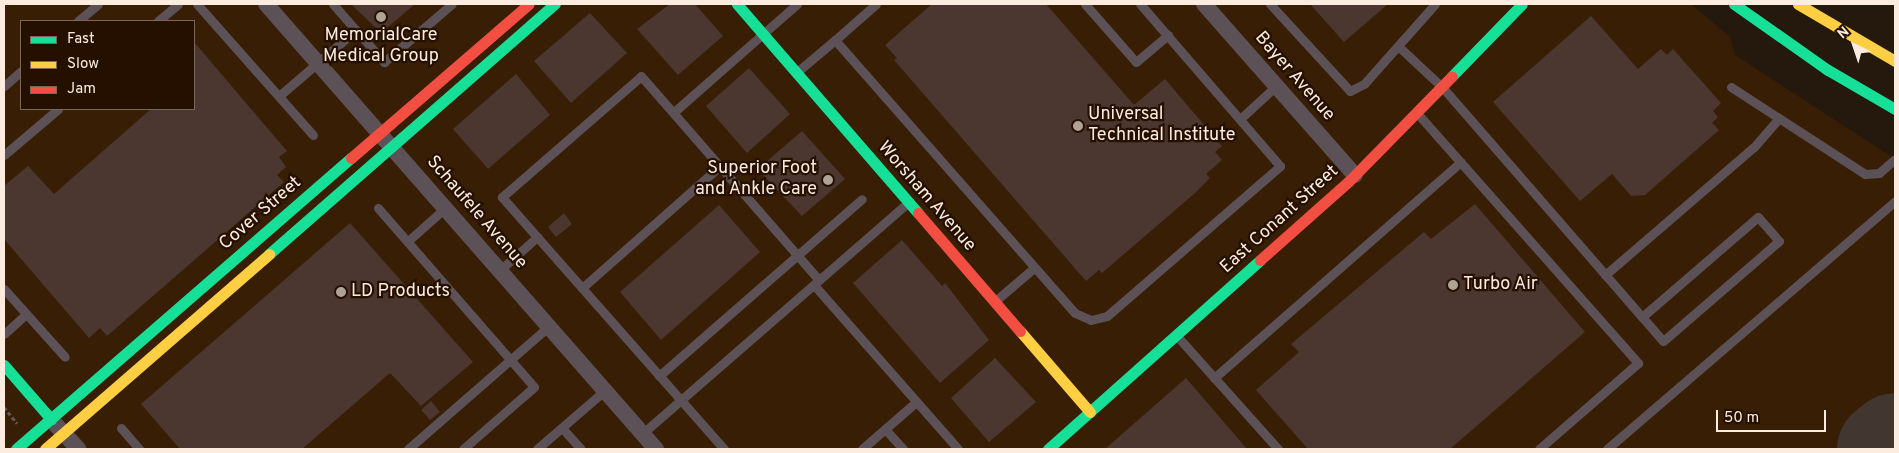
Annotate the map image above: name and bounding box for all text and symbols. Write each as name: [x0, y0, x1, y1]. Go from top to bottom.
marker: MemorialCare Medical Group: [374, 10, 388, 24]
legend: [20, 20, 195, 110]
north arrow: [1829, 20, 1879, 70]
text: N: [1834, 24, 1853, 43]
place label: MemorialCare Medical Group: [323, 26, 439, 68]
street label: Bayer Avenue: [1249, 28, 1339, 126]
text: Fast: [67, 30, 95, 49]
text: Slow: [67, 55, 99, 74]
text: Jam: [67, 80, 96, 99]
place label: Universal Technical Institute: [1088, 105, 1235, 148]
marker: Universal Technical Institute: [1072, 120, 1084, 132]
street label: Worsham Avenue: [872, 137, 980, 257]
street label: Schaufele Avenue: [421, 152, 531, 274]
place label: Superior Foot and Ankle Care: [694, 159, 817, 202]
street label: East Conant Street: [1216, 161, 1344, 279]
street label: Cover Street: [216, 173, 306, 255]
marker: Superior Foot and Ankle Care: [821, 173, 835, 187]
place label: Turbo Air: [1463, 274, 1538, 296]
marker: Turbo Air: [1447, 279, 1459, 291]
place label: LD Products: [351, 281, 450, 303]
marker: LD Products: [335, 286, 347, 298]
scale bar: [1719, 400, 1829, 432]
text: 50 m: [1724, 409, 1759, 428]

